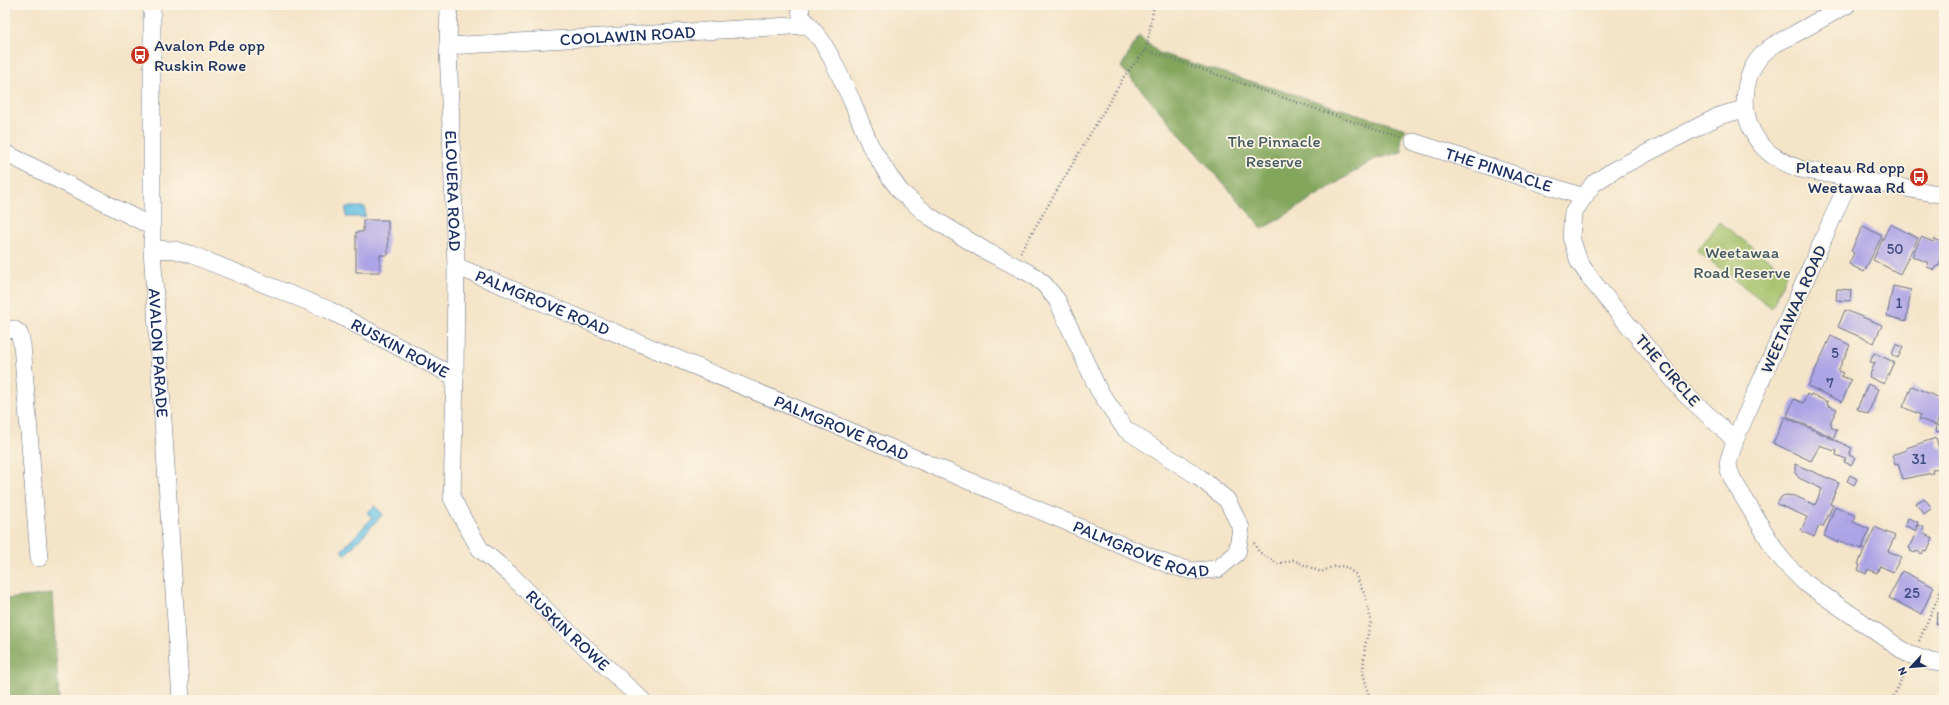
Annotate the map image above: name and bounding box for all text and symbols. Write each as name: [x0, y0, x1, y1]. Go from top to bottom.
street label: COOLAWIN ROAD: [559, 22, 696, 49]
place label: Avalon Pde opp Ruskin Rowe: [154, 35, 265, 75]
bus stop icon: Avalon Pde opp Ruskin Rowe: [129, 44, 151, 66]
street label: ELOUERA ROAD: [441, 130, 465, 252]
park label: The Pinnacle Reserve: [1227, 131, 1321, 171]
street label: THE PINNACLE: [1442, 143, 1555, 196]
place label: Plateau Rd opp Weetawaa Rd: [1796, 157, 1906, 197]
bus stop icon: Plateau Rd opp Weetawaa Rd: [1908, 166, 1930, 188]
house number: 50: [1886, 240, 1904, 258]
park label: Weetawaa Road Reserve: [1693, 242, 1791, 282]
street label: WEETAWAA ROAD: [1756, 242, 1830, 376]
street label: PALMGROVE ROAD: [472, 265, 613, 339]
street label: AVALON PARADE: [145, 288, 173, 418]
house number: 1: [1896, 294, 1903, 312]
street label: RUSKIN ROWE: [348, 314, 453, 382]
street label: THE CIRCLE: [1631, 330, 1705, 410]
house number: 5: [1831, 344, 1839, 362]
house number: 7: [1826, 374, 1834, 392]
street label: PALMGROVE ROAD: [771, 390, 912, 465]
house number: 31: [1911, 450, 1927, 468]
street label: PALMGROVE ROAD: [1070, 516, 1210, 582]
house number: 25: [1904, 584, 1920, 602]
street label: RUSKIN ROWE: [522, 586, 614, 675]
north arrow: [1891, 647, 1931, 687]
text: N: [1895, 665, 1910, 677]

